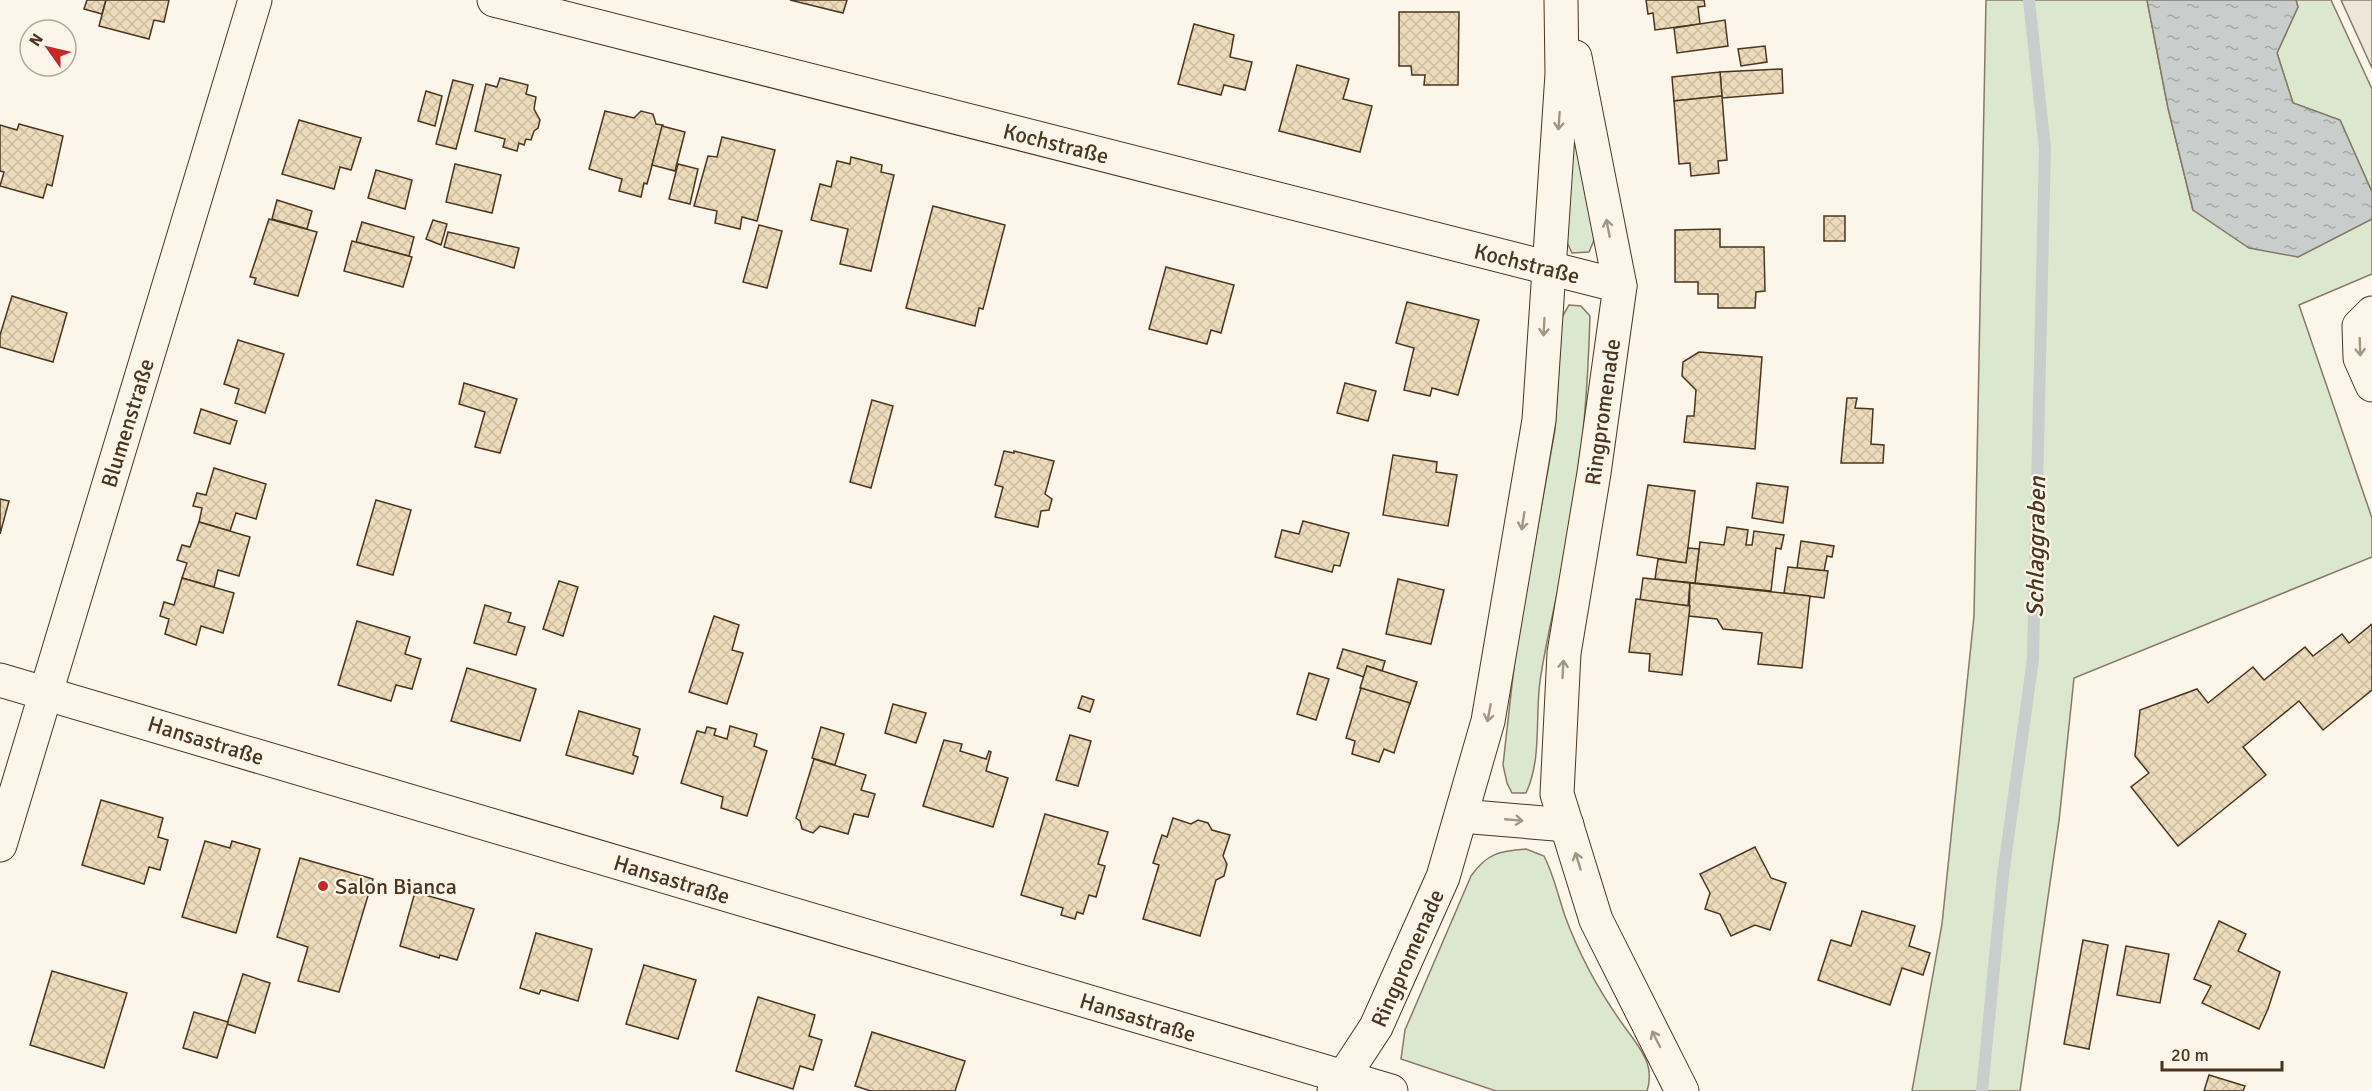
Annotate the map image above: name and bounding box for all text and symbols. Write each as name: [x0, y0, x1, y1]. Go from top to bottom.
north arrow: [18, 18, 78, 78]
text: N: [25, 30, 48, 50]
one-way arrow: [1553, 111, 1564, 131]
street label: Kochstraße: [1000, 117, 1111, 170]
one-way arrow: [1602, 219, 1613, 239]
street label: Kochstraße: [1471, 237, 1582, 290]
one-way arrow: [1539, 317, 1550, 336]
street label: Ringpromenade: [1579, 337, 1626, 487]
one-way arrow: [2354, 337, 2365, 357]
street label: Blumenstraße: [95, 355, 160, 491]
water label: Schlaggraben: [2020, 475, 2052, 618]
one-way arrow: [1517, 510, 1528, 530]
one-way arrow: [1557, 660, 1568, 680]
one-way arrow: [1483, 702, 1494, 722]
street label: Hansastraße: [145, 710, 267, 771]
one-way arrow: [1503, 815, 1523, 826]
street label: Hansastraße: [611, 849, 733, 910]
one-way arrow: [1572, 852, 1583, 871]
place label: Salon Bianca: [335, 873, 457, 900]
marker: Salon Bianca: [316, 879, 330, 893]
street label: Ringpromenade: [1365, 885, 1450, 1031]
street label: Hansastraße: [1077, 987, 1199, 1048]
one-way arrow: [1649, 1030, 1661, 1048]
scale bar: [2162, 1034, 2282, 1072]
text: 20 m: [2171, 1044, 2209, 1066]

